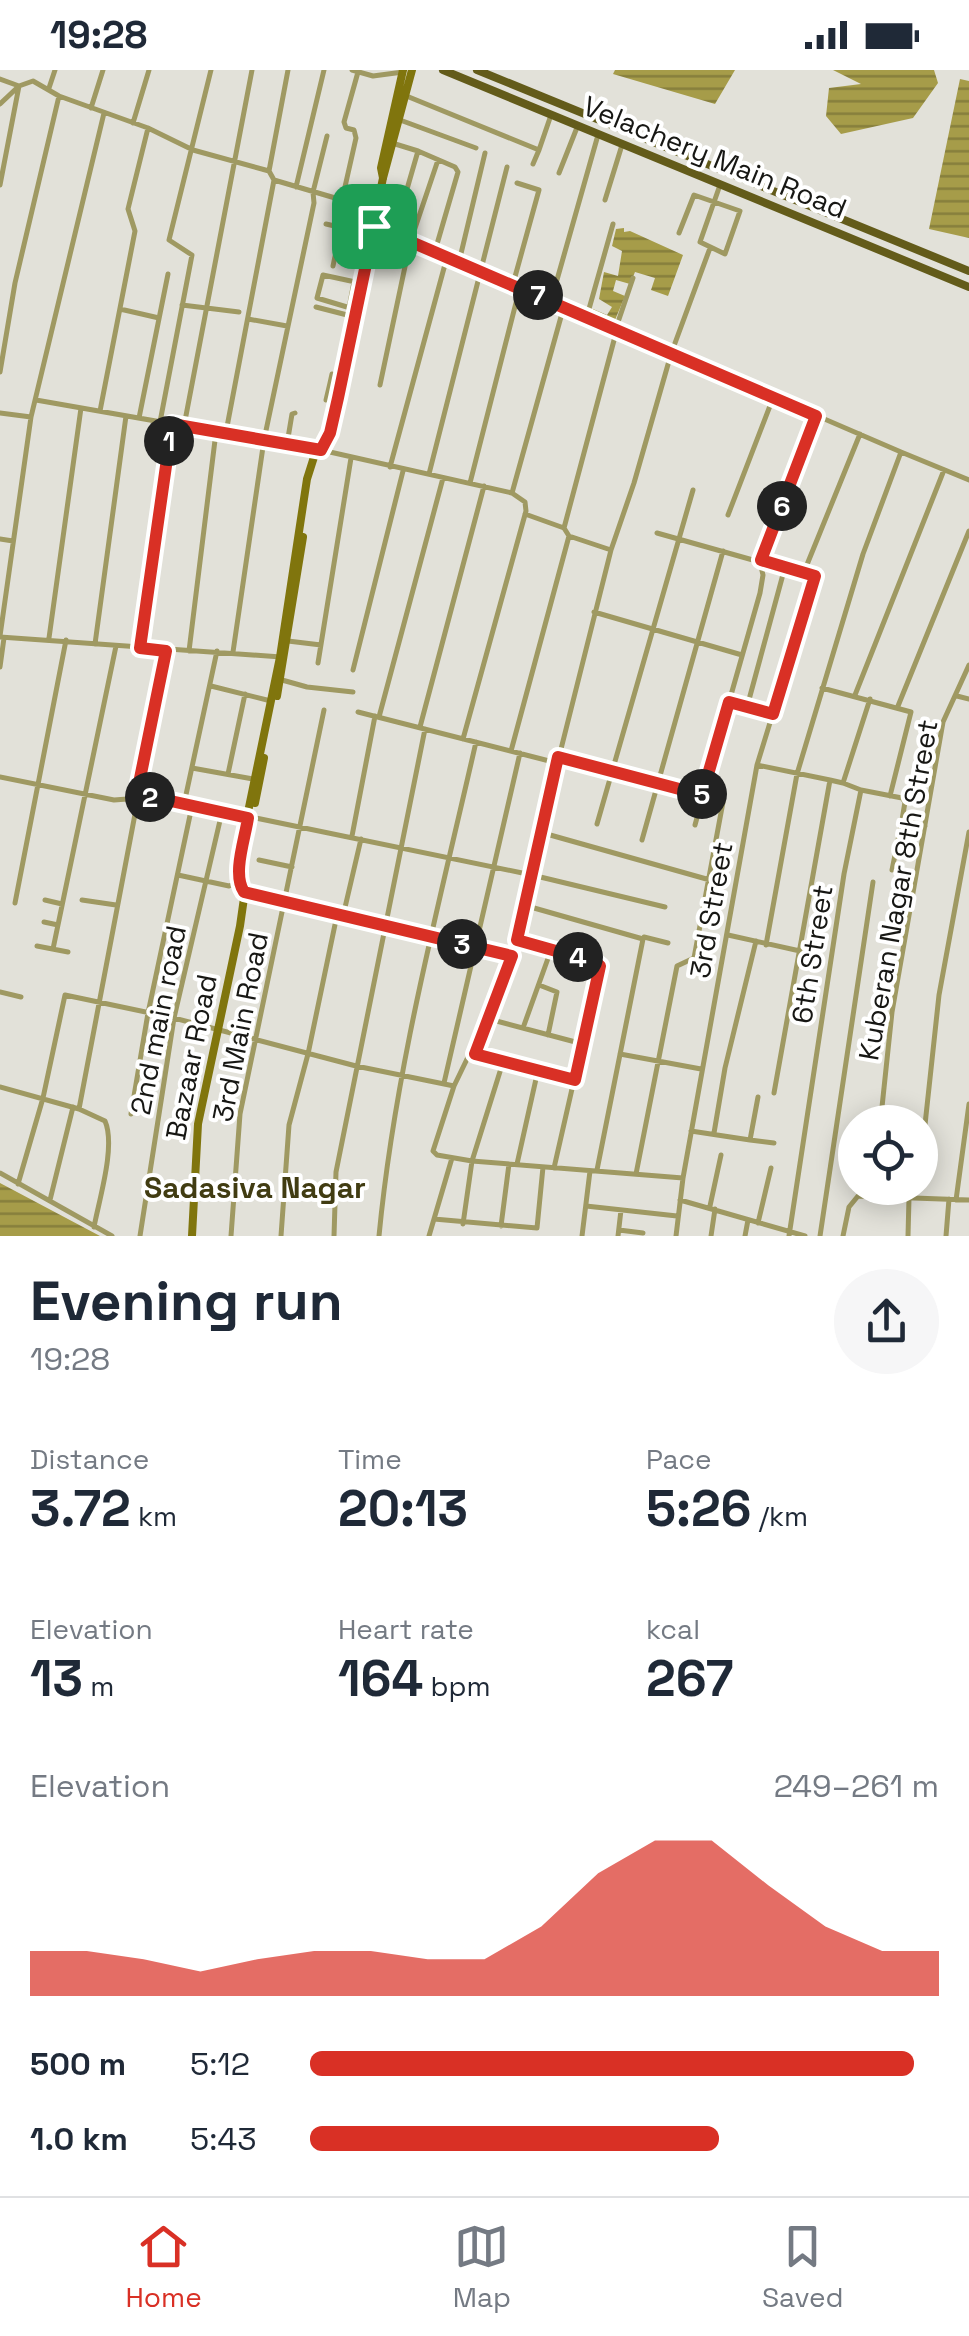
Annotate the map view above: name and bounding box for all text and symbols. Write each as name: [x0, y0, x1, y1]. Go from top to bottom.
text: 19:28: [50, 11, 147, 59]
street label: Velachery Main Road: [578, 88, 852, 226]
pin: [332, 184, 417, 269]
icon: arrive: [347, 199, 402, 254]
pin: 7: [513, 270, 563, 320]
text: 7: [530, 277, 546, 313]
pin: 1: [144, 416, 194, 466]
text: 1: [163, 423, 175, 459]
pin: 6: [757, 481, 807, 531]
text: 6: [773, 488, 791, 524]
street label: Kuberan Nagar 8th Street: [850, 717, 946, 1063]
pin: 5: [677, 769, 727, 819]
pin: 2: [125, 772, 175, 822]
text: 5: [694, 776, 710, 812]
text: 2: [142, 779, 158, 815]
street label: 3rd Street: [681, 839, 741, 981]
street label: 6th Street: [783, 882, 841, 1026]
pin: 3: [437, 919, 487, 969]
street label: 2nd main road: [122, 922, 194, 1118]
text: 3: [453, 926, 471, 962]
street label: 3rd Main Road: [204, 929, 276, 1125]
pin: 4: [553, 932, 603, 982]
text: 4: [569, 939, 587, 975]
street label: Bazaar Road: [157, 971, 225, 1143]
map controls: [838, 1105, 938, 1205]
button: locate: [838, 1105, 938, 1205]
district label: Sadasiva Nagar: [144, 1168, 366, 1207]
text: Evening run: [30, 1266, 343, 1336]
button: share: [834, 1269, 939, 1374]
text: 19:28: [30, 1339, 110, 1379]
text: Distance: [30, 1441, 149, 1477]
text: Time: [338, 1441, 402, 1477]
text: Pace: [646, 1441, 712, 1477]
text: 3.72: [30, 1477, 131, 1541]
text: 20:13: [338, 1477, 468, 1541]
text: 5:26: [646, 1477, 752, 1541]
text: km: [131, 1498, 177, 1534]
text: /km: [752, 1498, 808, 1534]
text: Elevation: [30, 1611, 153, 1647]
text: Heart rate: [338, 1611, 474, 1647]
text: kcal: [646, 1611, 700, 1647]
text: 13: [30, 1647, 83, 1711]
text: 164: [338, 1647, 423, 1711]
text: 267: [646, 1647, 734, 1711]
text: m: [83, 1668, 114, 1704]
text: bpm: [423, 1668, 491, 1704]
text: Elevation: [30, 1766, 170, 1806]
text: 249–261 m: [774, 1766, 939, 1806]
text: 500 m: [30, 2044, 126, 2084]
text: 5:12: [190, 2044, 250, 2084]
text: 1.0 km: [30, 2119, 128, 2159]
text: 5:43: [190, 2119, 257, 2159]
tab: Home: [125, 2219, 202, 2315]
tab: Map: [453, 2219, 511, 2315]
tab: Saved: [762, 2219, 844, 2315]

